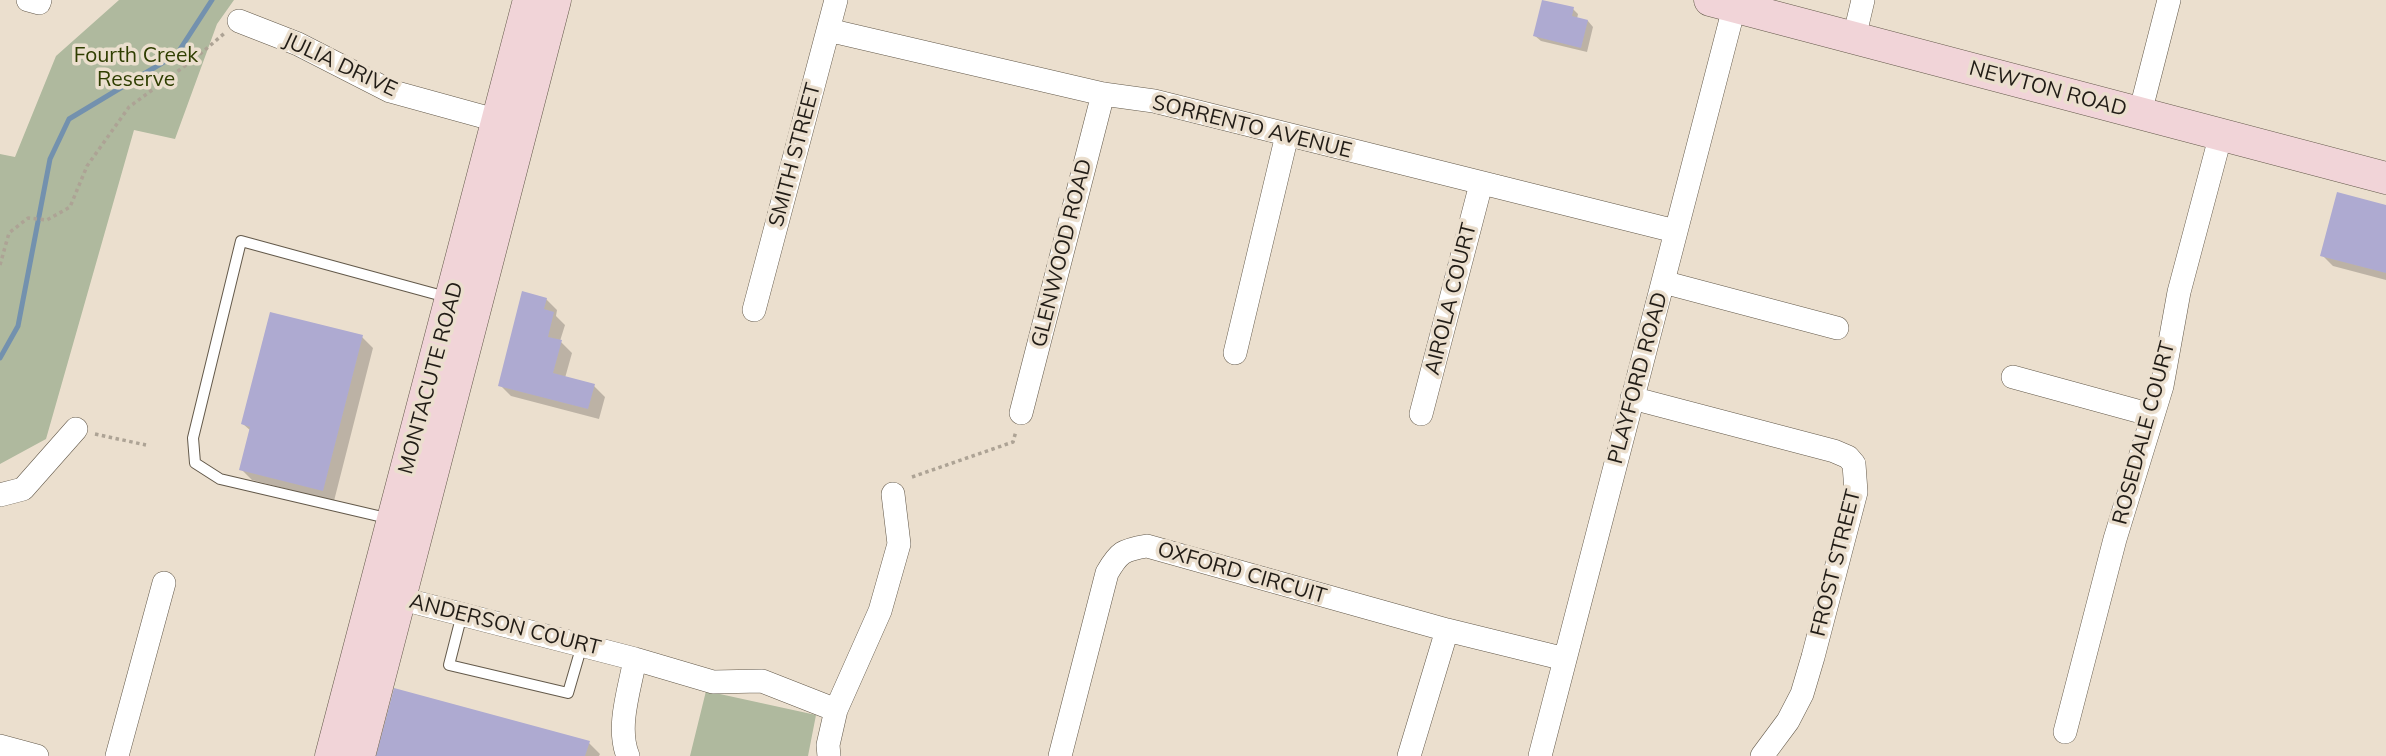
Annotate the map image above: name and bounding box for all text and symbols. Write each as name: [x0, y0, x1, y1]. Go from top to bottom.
street label: JULIA DRIVE: [279, 28, 401, 102]
park label: Fourth Creek Reserve: [74, 43, 198, 93]
street label: NEWTON ROAD: [1966, 56, 2130, 122]
street label: SMITH STREET: [764, 80, 826, 230]
street label: SORRENTO AVENUE: [1150, 90, 1354, 164]
street label: GLENWOOD ROAD: [1026, 156, 1098, 350]
street label: AIROLA COURT: [1420, 220, 1482, 378]
street label: MONTACUTE ROAD: [393, 279, 469, 477]
street label: PLAYFORD ROAD: [1603, 289, 1673, 467]
street label: ROSEDALE COURT: [2107, 339, 2181, 527]
street label: FROST STREET: [1806, 487, 1866, 639]
street label: OXFORD CIRCUIT: [1155, 537, 1329, 609]
street label: ANDERSON COURT: [407, 589, 603, 661]

